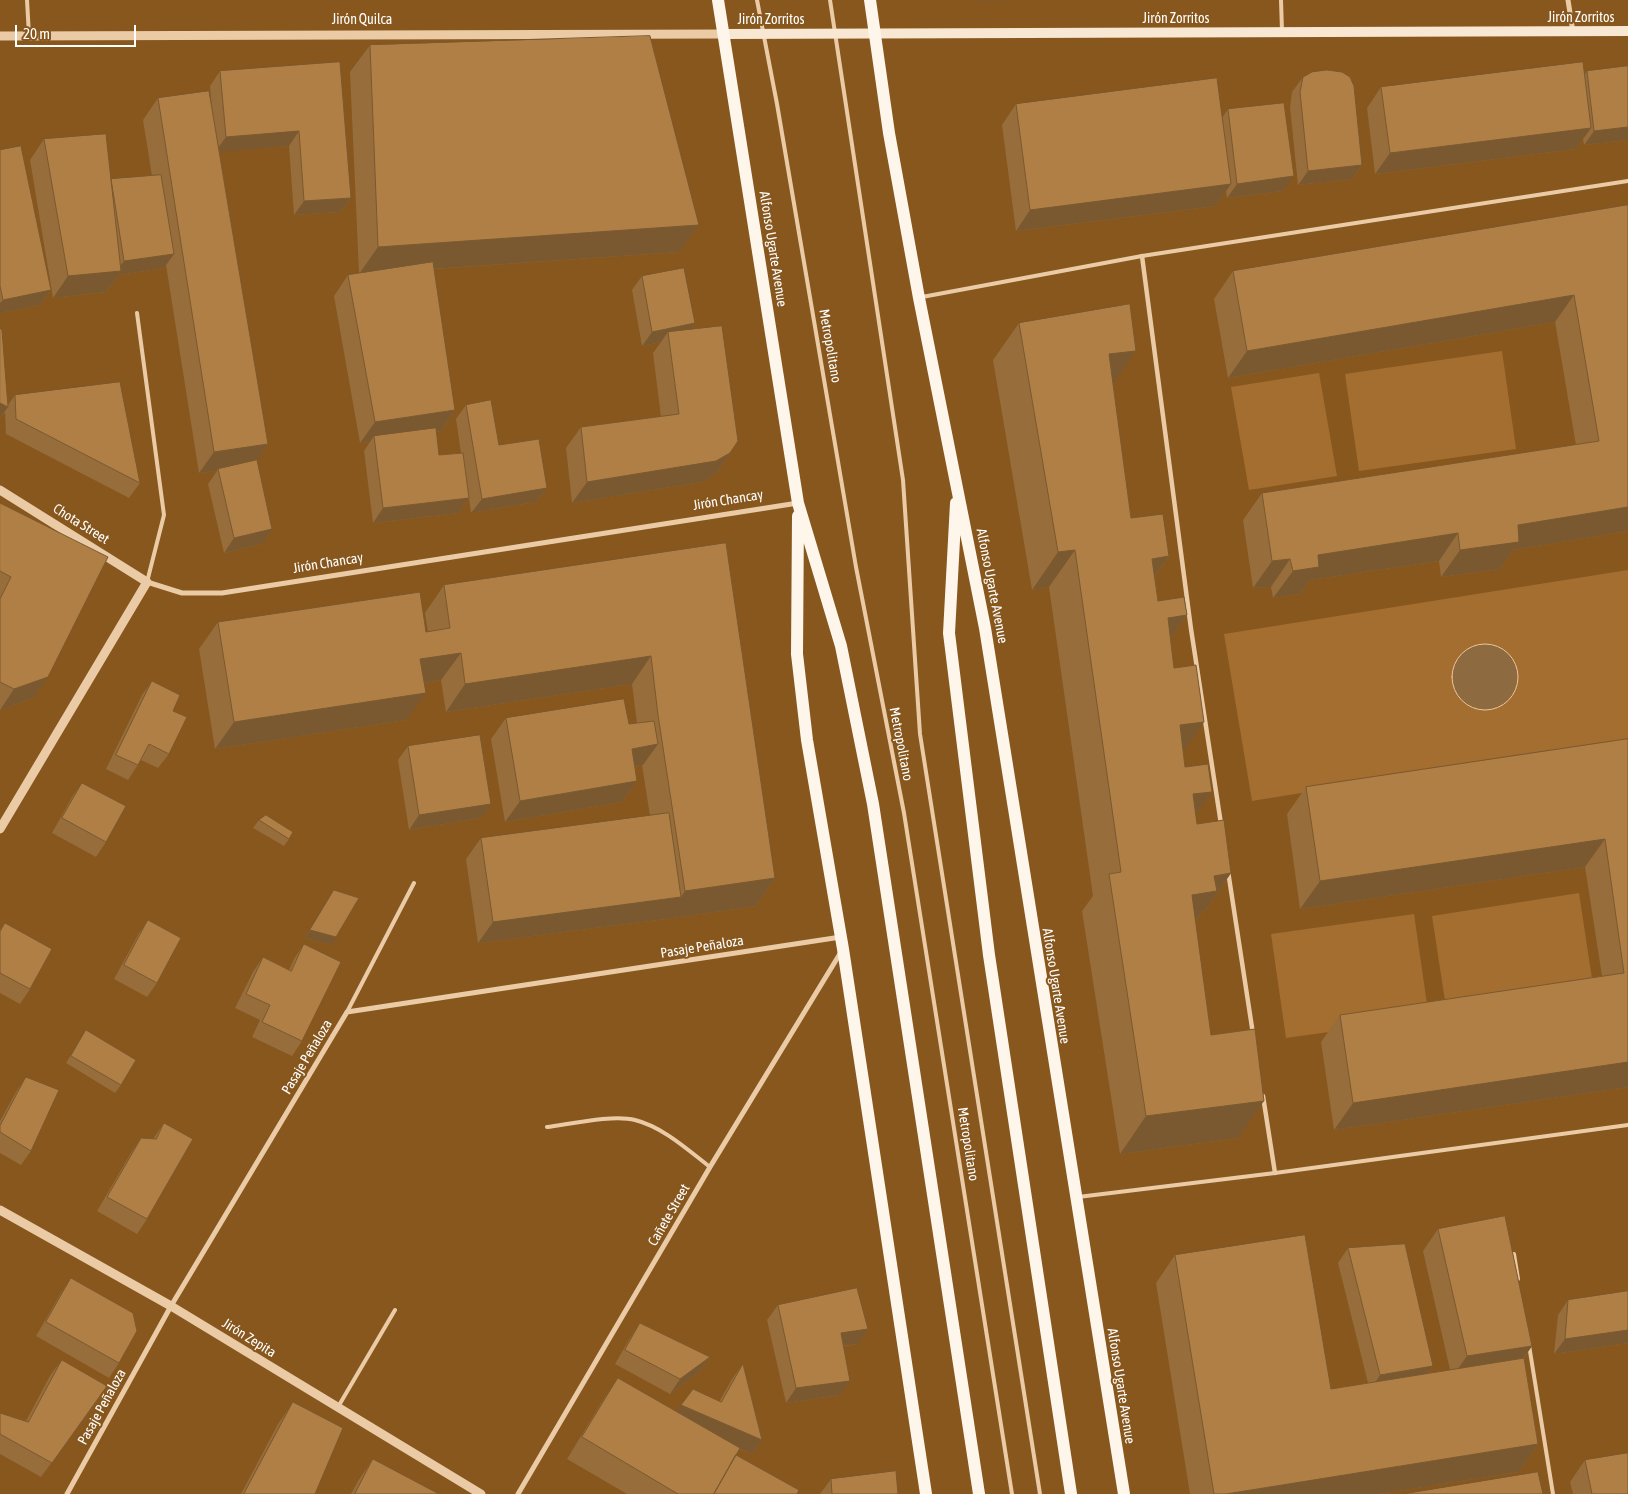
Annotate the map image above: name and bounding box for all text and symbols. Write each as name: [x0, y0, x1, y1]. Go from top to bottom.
street label: Jirón Zorritos: [1548, 10, 1614, 26]
street label: Jirón Zorritos: [1143, 11, 1209, 27]
street label: Jirón Quilca: [332, 12, 392, 28]
street label: Jirón Zorritos: [738, 12, 804, 28]
scale bar: [18, 15, 139, 47]
text: 20 m: [23, 25, 50, 42]
street label: Alfonso Ugarte Avenue: [756, 190, 790, 308]
street label: Metropolitano: [815, 308, 845, 384]
street label: Jirón Chancay: [692, 486, 764, 514]
street label: Chota Street: [50, 500, 112, 548]
street label: Alfonso Ugarte Avenue: [973, 527, 1011, 645]
street label: Jirón Chancay: [292, 549, 364, 577]
street label: Metropolitano: [886, 706, 916, 782]
street label: Alfonso Ugarte Avenue: [1039, 927, 1073, 1045]
street label: Pasaje Peñaloza: [659, 932, 745, 962]
street label: Pasaje Peñaloza: [278, 1017, 336, 1097]
street label: Metropolitano: [954, 1106, 982, 1182]
street label: Cañete Street: [645, 1181, 693, 1249]
street label: Jirón Zepita: [219, 1315, 279, 1361]
street label: Alfonso Ugarte Avenue: [1104, 1327, 1138, 1445]
street label: Pasaje Peñaloza: [74, 1366, 130, 1448]

